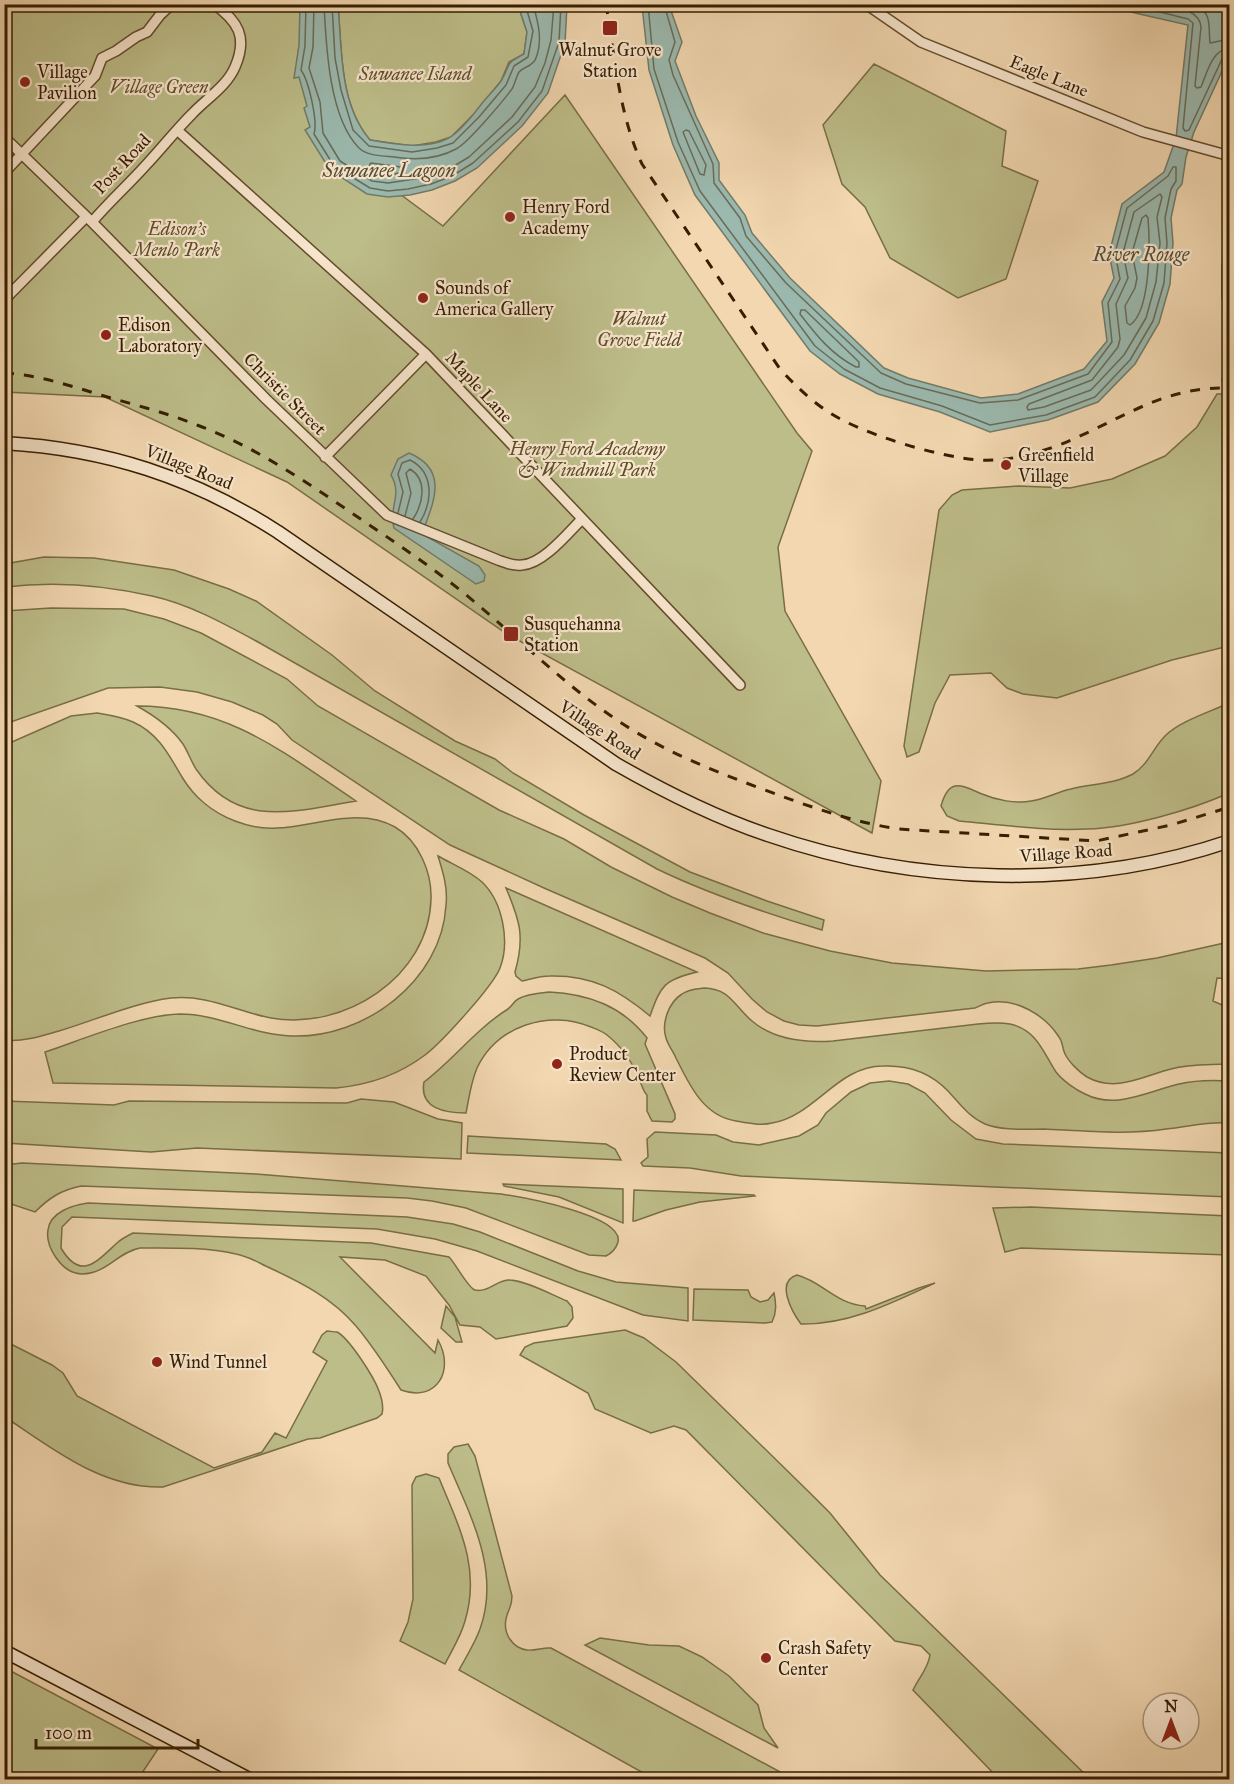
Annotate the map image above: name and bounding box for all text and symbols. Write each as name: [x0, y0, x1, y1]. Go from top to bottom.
marker: Walnut Grove Station: [601, 19, 619, 37]
place label: Walnut Grove Station: [559, 39, 661, 82]
street label: Eagle Lane: [1006, 50, 1092, 103]
place label: Village Pavilion: [36, 61, 97, 104]
park label: Suwanee Island: [358, 63, 473, 85]
marker: Village Pavilion: [18, 75, 32, 89]
park label: Village Green: [110, 76, 209, 98]
street label: Post Road: [89, 129, 155, 199]
water label: Suwanee Lagoon: [321, 158, 456, 182]
place label: Henry Ford Academy: [521, 196, 610, 239]
marker: Henry Ford Academy: [503, 210, 517, 224]
park label: Edison's Menlo Park: [132, 218, 220, 261]
water label: River Rouge: [1092, 242, 1190, 266]
place label: Sounds of America Gallery: [434, 277, 554, 320]
marker: Sounds of America Gallery: [416, 291, 430, 305]
park label: Walnut Grove Field: [597, 308, 683, 351]
place label: Edison Laboratory: [118, 314, 202, 357]
marker: Edison Laboratory: [99, 328, 113, 342]
street label: Maple Lane: [440, 347, 518, 427]
street label: Christie Street: [239, 348, 331, 440]
park label: Henry Ford Academy & Windmill Park: [508, 438, 666, 481]
street label: Village Road: [140, 439, 236, 496]
place label: Greenfield Village: [1017, 444, 1094, 488]
marker: Greenfield Village: [999, 458, 1013, 472]
place label: Susquehanna Station: [524, 613, 621, 656]
marker: Susquehanna Station: [502, 625, 520, 643]
street label: Village Road: [554, 695, 645, 765]
street label: Village Road: [1018, 839, 1113, 868]
place label: Product Review Center: [569, 1043, 676, 1086]
marker: Product Review Center: [550, 1057, 564, 1071]
place label: Wind Tunnel: [169, 1351, 267, 1373]
marker: Wind Tunnel: [150, 1355, 164, 1369]
place label: Crash Safety Center: [778, 1637, 872, 1680]
marker: Crash Safety Center: [759, 1651, 773, 1665]
north arrow: [1141, 1691, 1201, 1751]
text: N: [1164, 1697, 1178, 1716]
scale bar: [36, 1712, 198, 1750]
text: 100 m: [45, 1722, 92, 1744]

